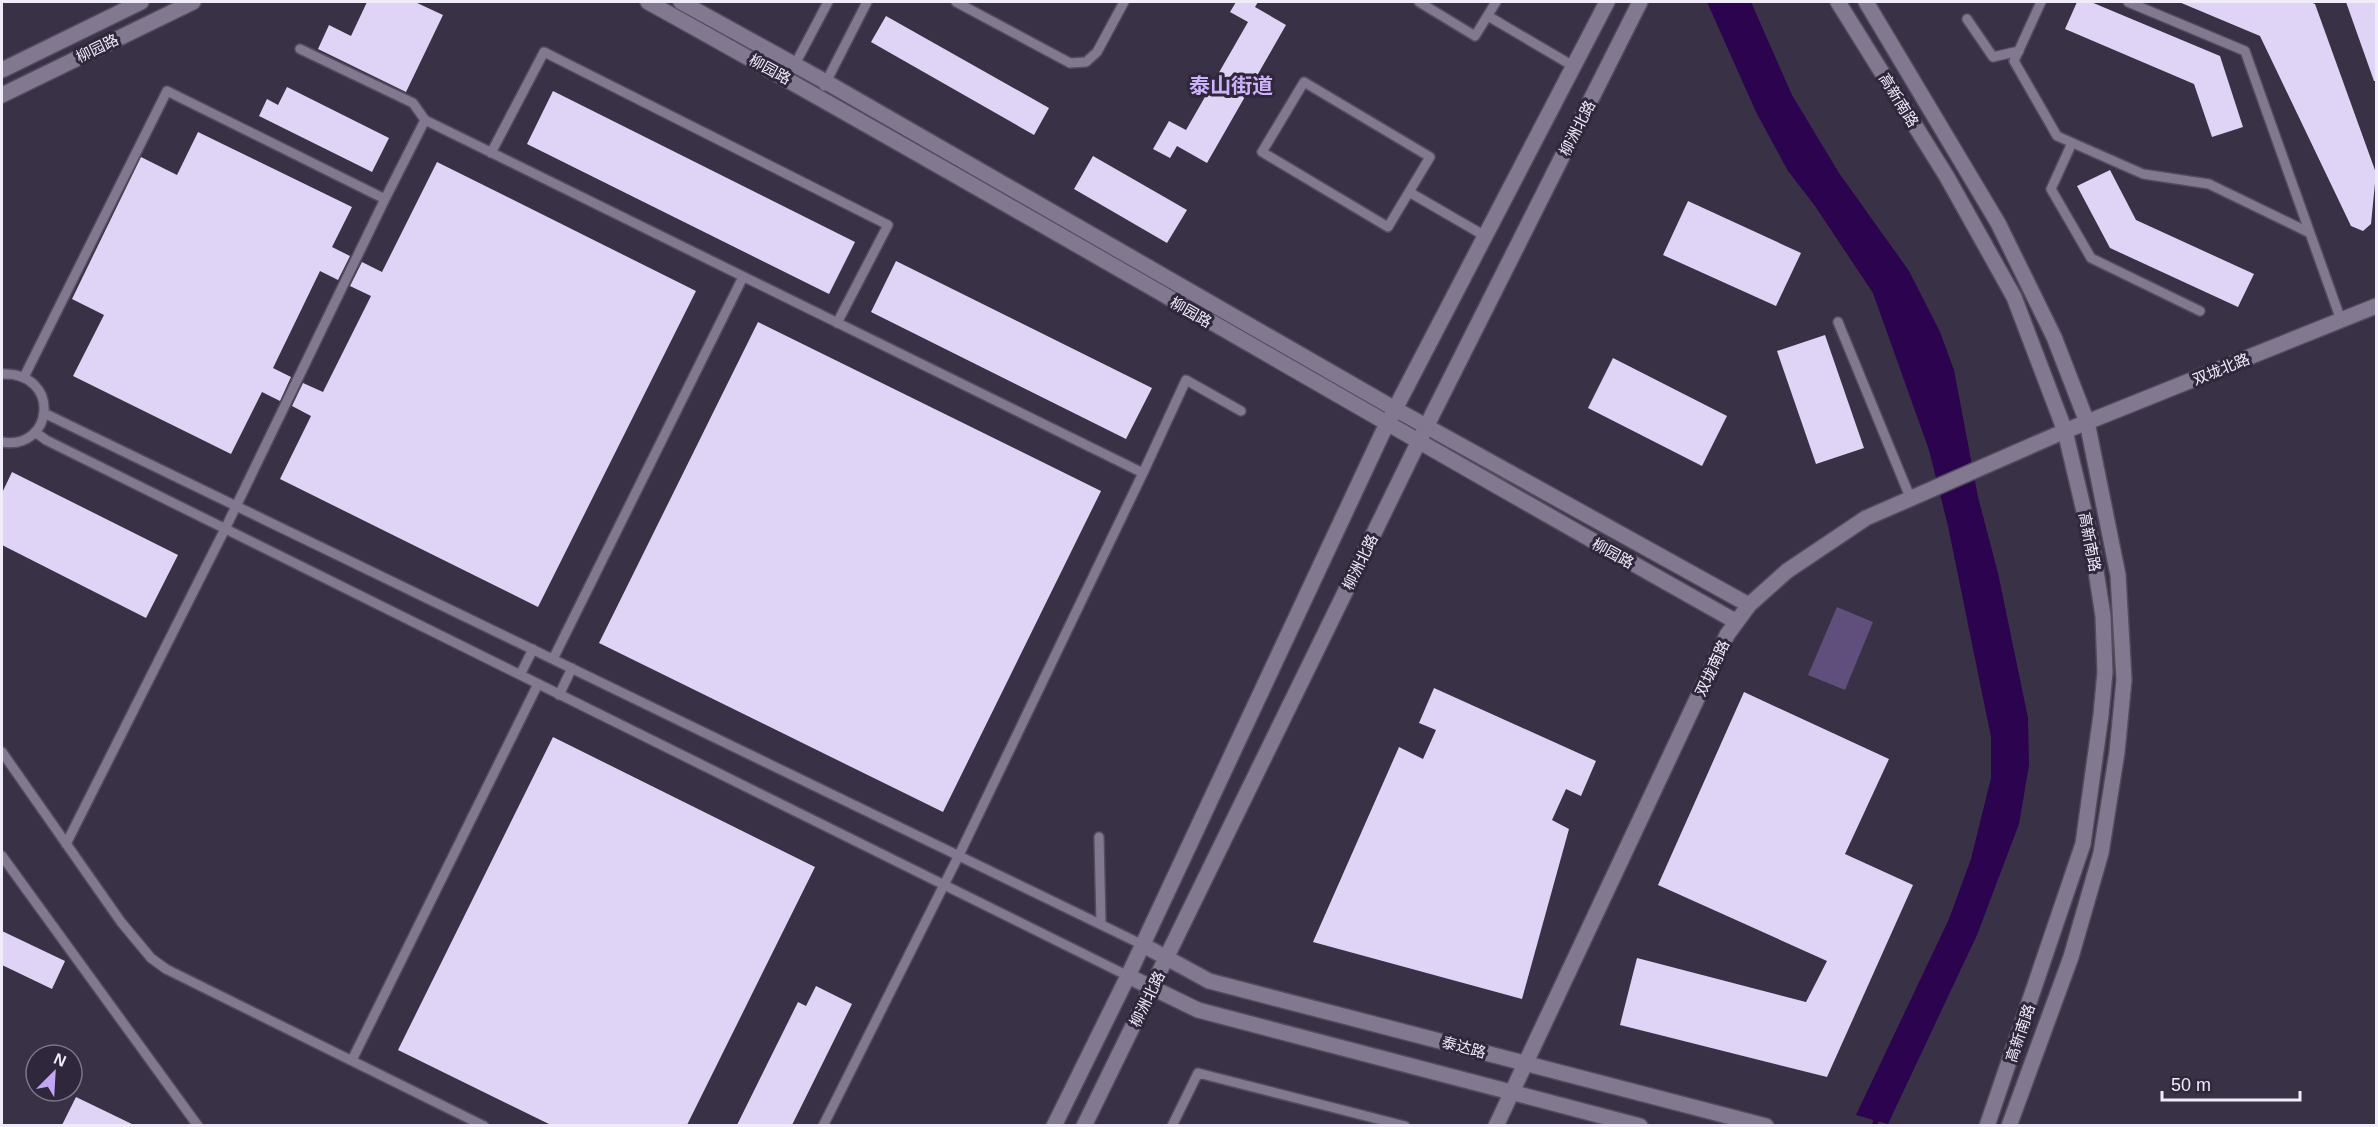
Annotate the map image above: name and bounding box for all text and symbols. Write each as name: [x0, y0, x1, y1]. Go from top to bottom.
street label: 柳园路: [73, 30, 121, 66]
street label: 柳园路: [746, 51, 794, 87]
street label: 高新南路: [1876, 70, 1922, 130]
district label: 泰山街道: [1189, 74, 1273, 97]
street label: 柳洲北路: [1556, 97, 1598, 159]
street label: 柳园路: [1167, 293, 1215, 331]
street label: 双垅北路: [2190, 350, 2252, 388]
street label: 高新南路: [2076, 511, 2104, 573]
street label: 柳洲北路: [1339, 531, 1381, 593]
street label: 柳园路: [1589, 535, 1637, 571]
street label: 双垅南路: [1692, 637, 1732, 699]
street label: 柳洲北路: [1126, 968, 1168, 1030]
street label: 高新南路: [2002, 1002, 2038, 1064]
street label: 泰达路: [1440, 1033, 1488, 1061]
north arrow: [24, 1043, 84, 1103]
text: N: [51, 1050, 69, 1070]
scale bar: [2162, 1064, 2300, 1102]
text: 50 m: [2171, 1075, 2211, 1095]

